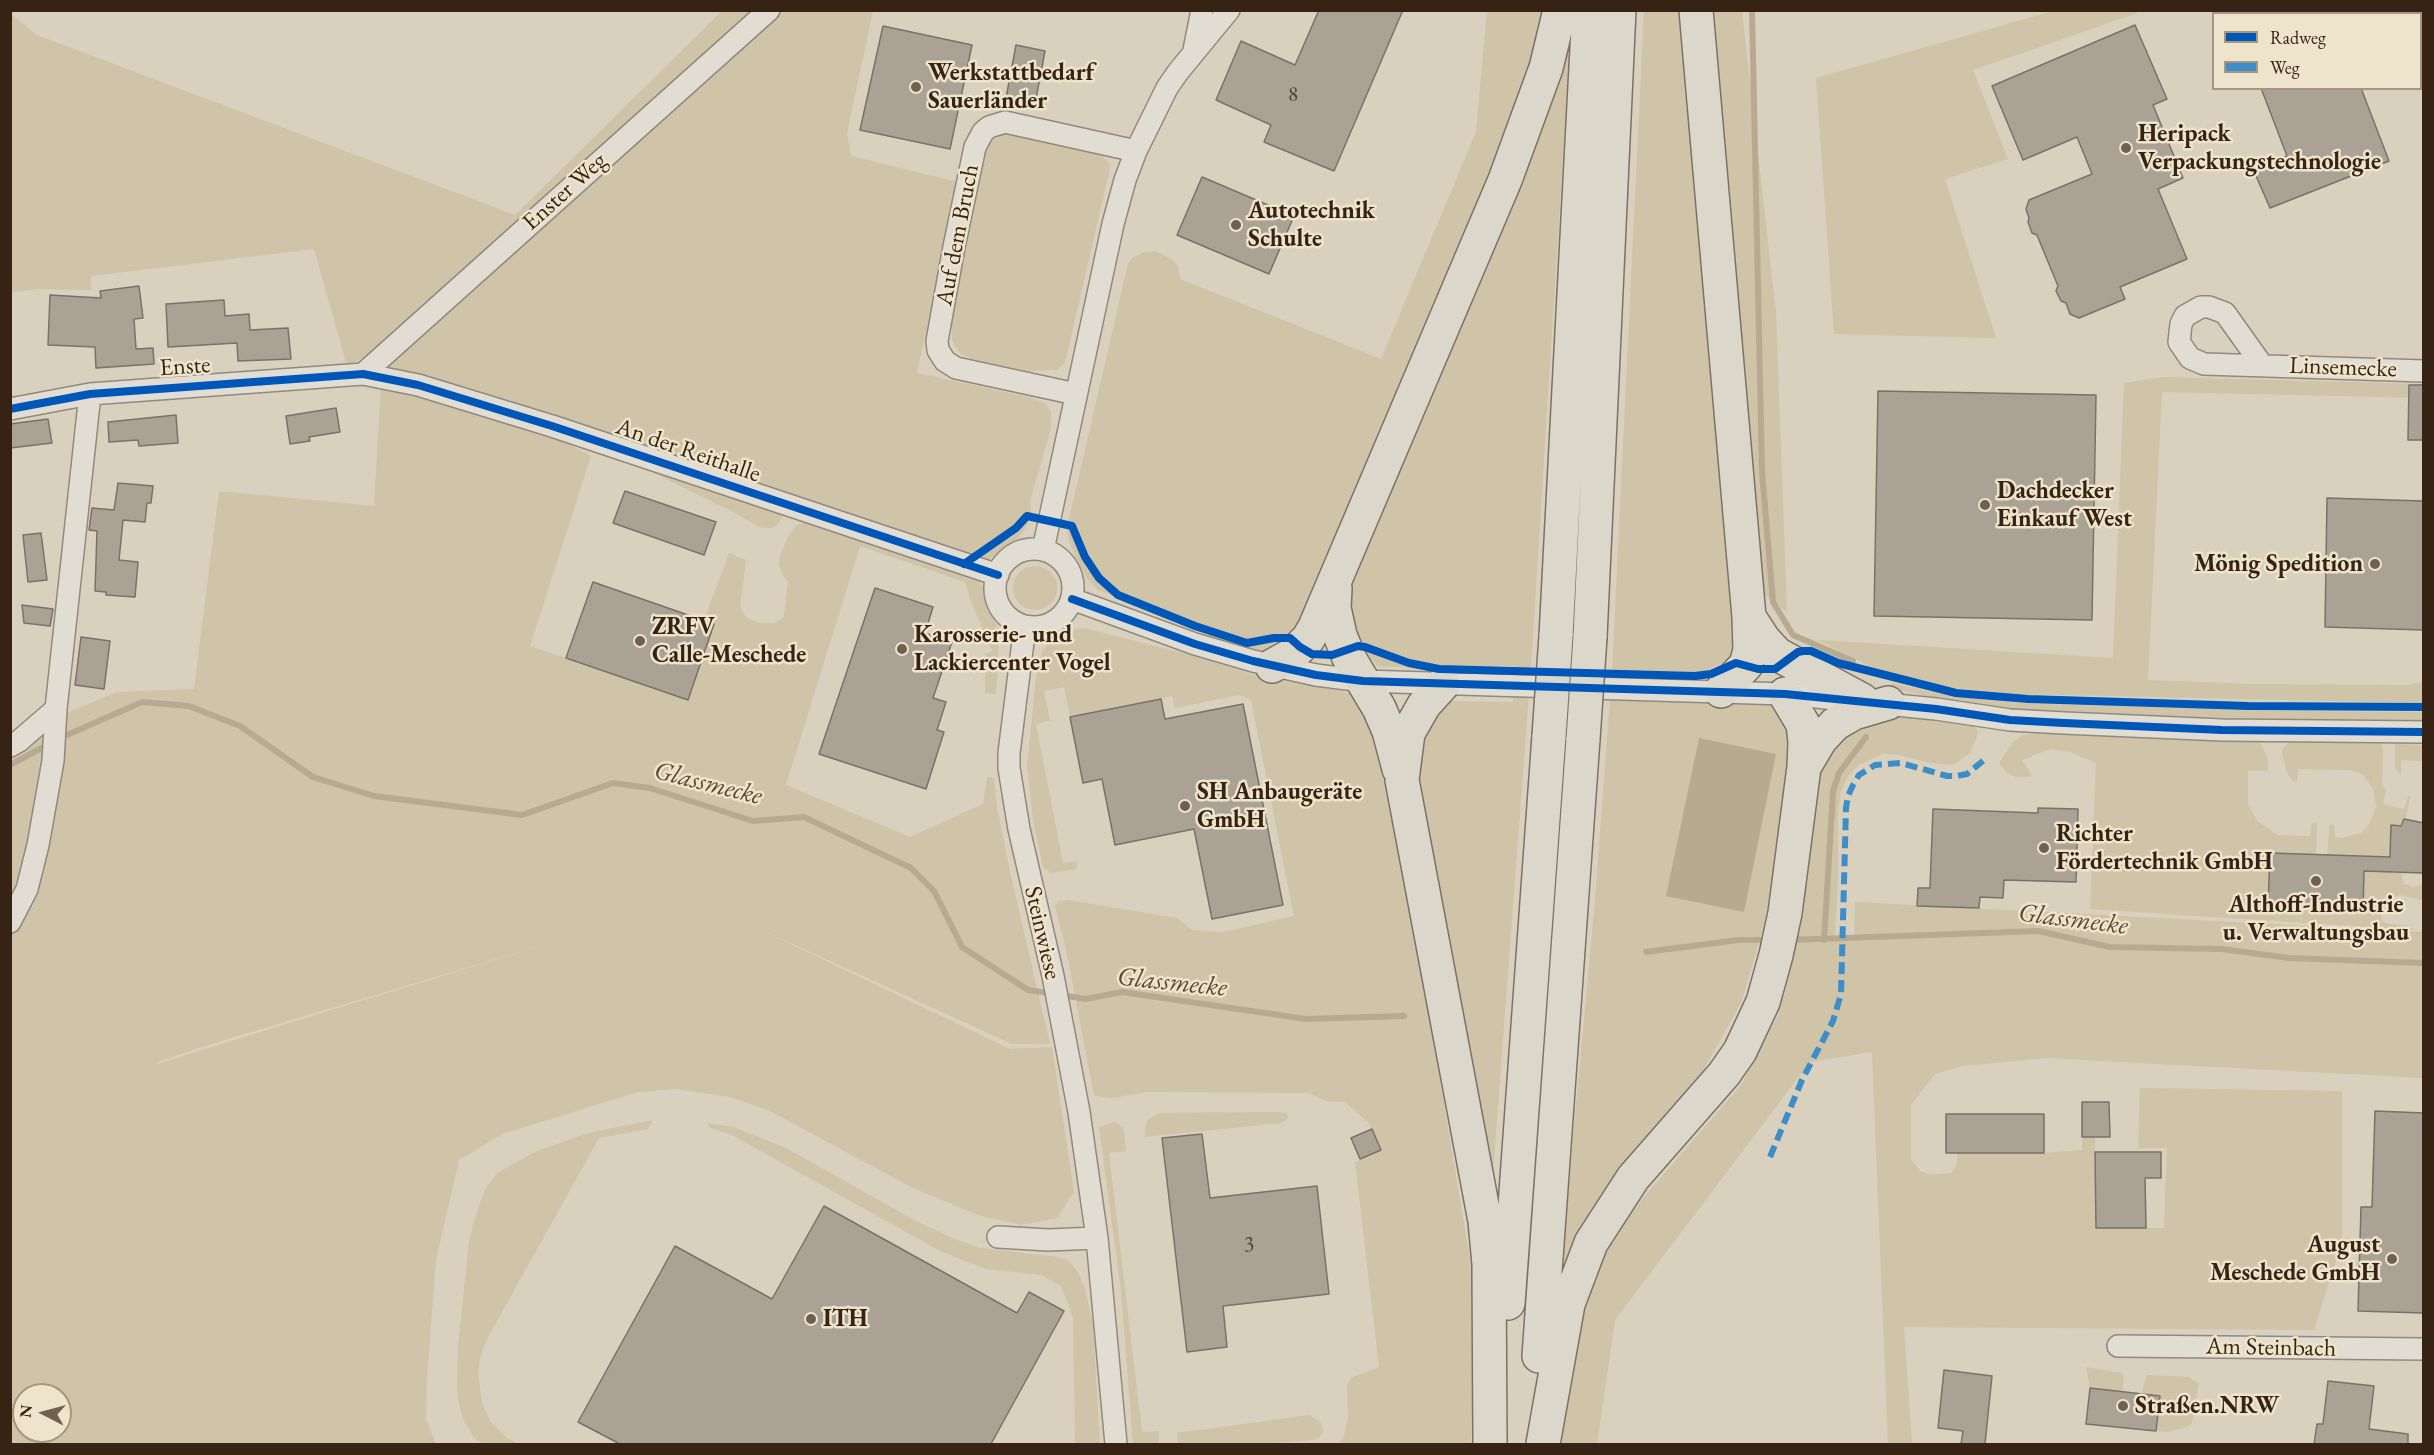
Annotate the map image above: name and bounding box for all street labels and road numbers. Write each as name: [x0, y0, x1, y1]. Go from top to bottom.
street label: Enster Weg: [517, 147, 613, 237]
street label: Auf dem Bruch: [930, 162, 986, 308]
street label: Enste: [159, 351, 211, 383]
street label: Linsemecke: [2289, 352, 2397, 384]
street label: An der Reithalle: [612, 413, 764, 489]
street label: Steinwiese: [1017, 884, 1067, 982]
street label: Am Steinbach: [2206, 1332, 2336, 1364]

